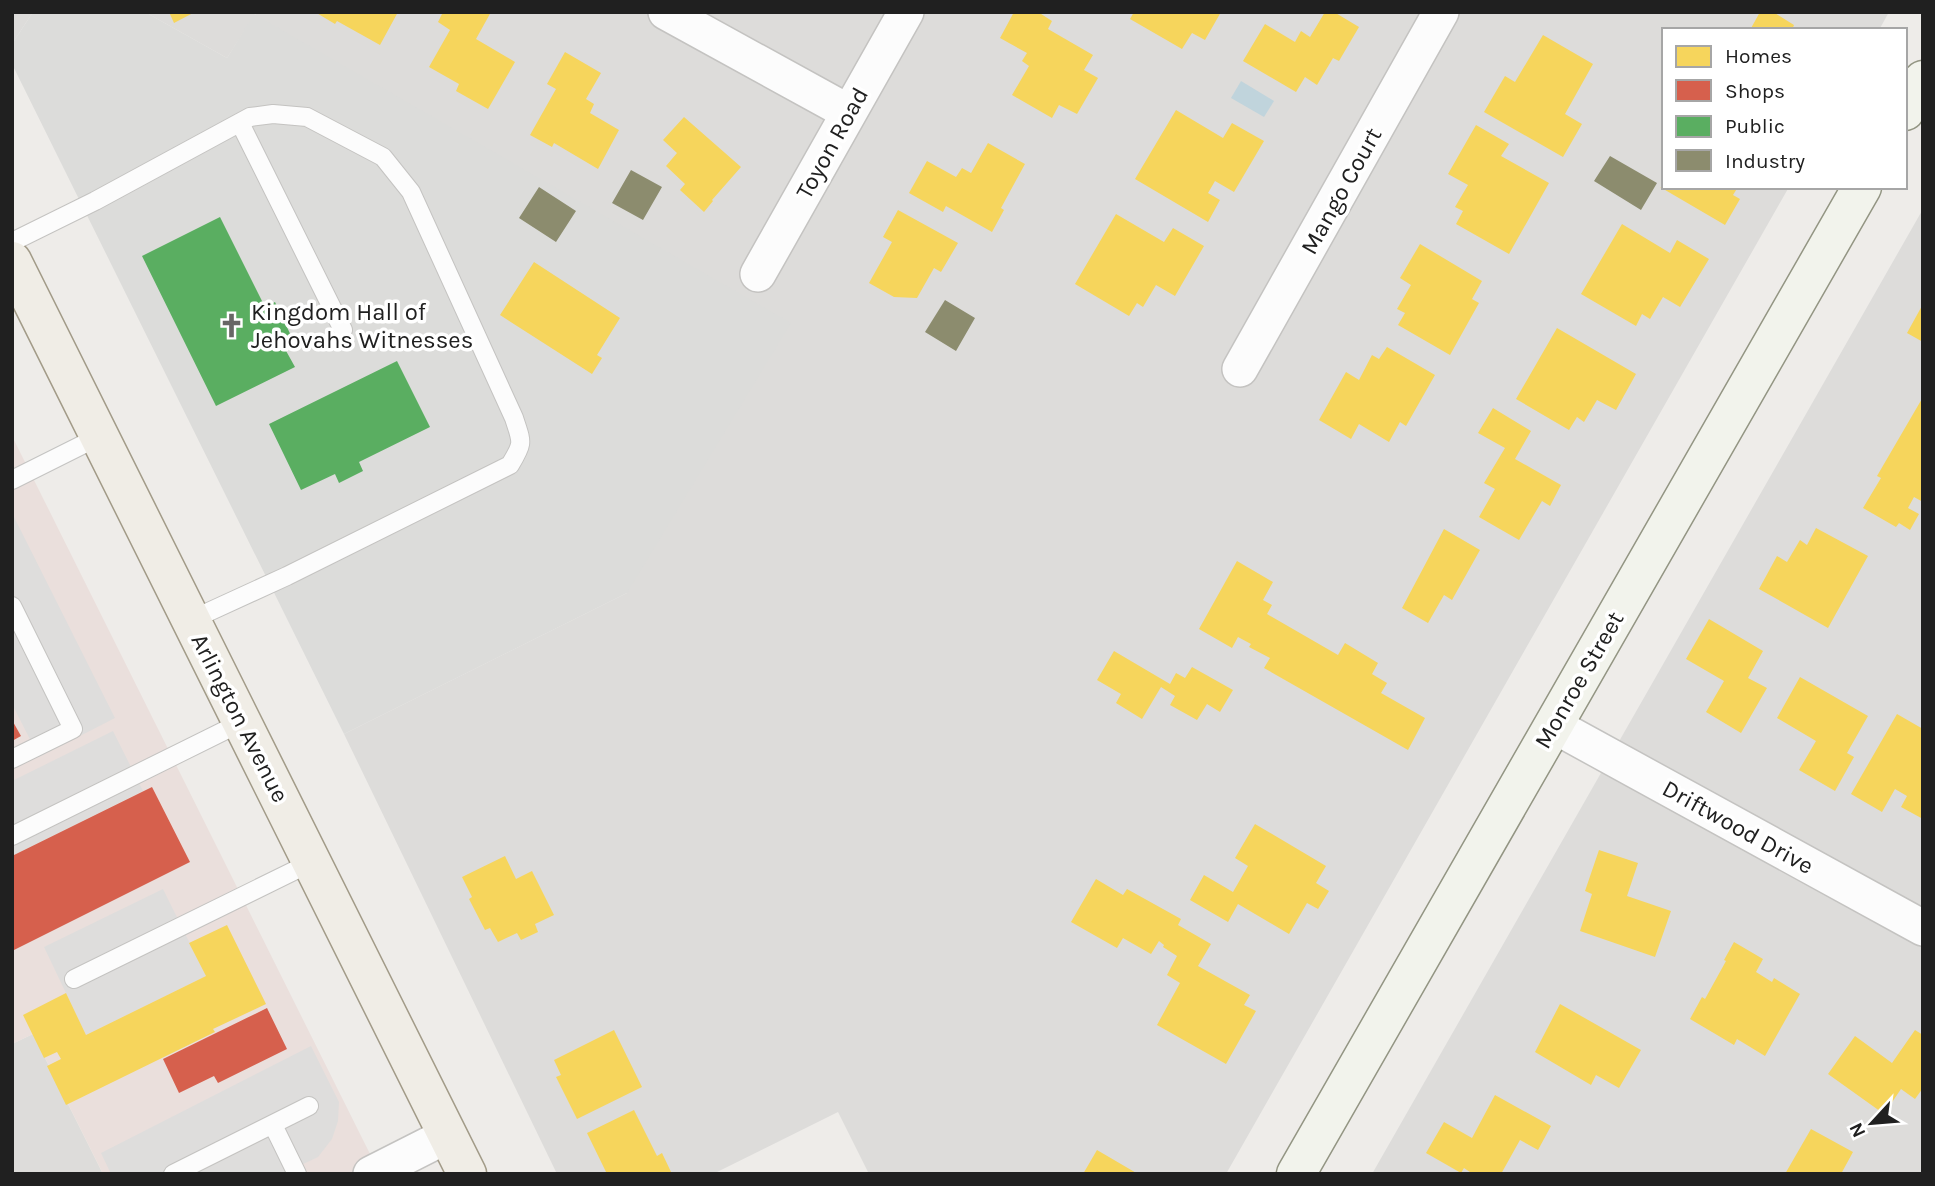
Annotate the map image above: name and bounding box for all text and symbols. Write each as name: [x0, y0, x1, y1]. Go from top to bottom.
legend: [1662, 28, 1907, 189]
text: Homes: [1725, 44, 1792, 68]
text: Shops: [1725, 79, 1785, 103]
street label: Toyon Road: [790, 82, 874, 204]
text: Public: [1725, 114, 1785, 138]
street label: Mango Court: [1295, 123, 1387, 259]
text: Industry: [1725, 149, 1805, 173]
place label: Kingdom Hall of Jehovahs Witnesses: [251, 298, 473, 354]
church icon: Kingdom Hall of Jehovahs Witnesses: [217, 312, 245, 340]
street label: Monroe Street: [1528, 606, 1630, 754]
street label: Arlington Avenue: [185, 629, 295, 807]
street label: Driftwood Drive: [1658, 774, 1818, 880]
north arrow: [1837, 1088, 1907, 1158]
text: N: [1845, 1119, 1870, 1141]

